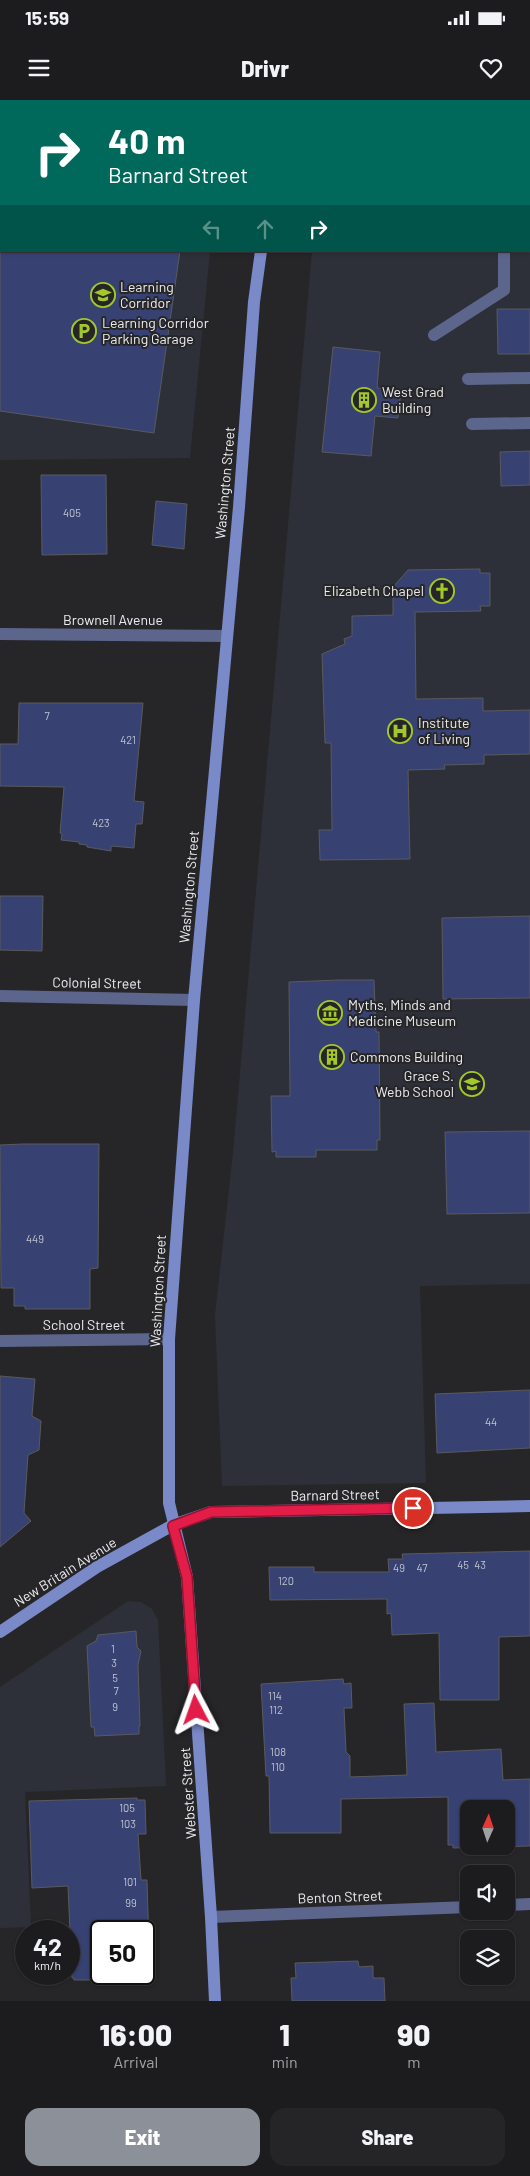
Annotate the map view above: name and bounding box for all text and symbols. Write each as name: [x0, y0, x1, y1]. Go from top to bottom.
text: 15:59: [25, 6, 69, 29]
icon: menu: [25, 54, 53, 82]
icon: heart: [477, 54, 505, 82]
text: Drivr: [241, 55, 289, 81]
text: 40 m: [108, 119, 185, 161]
icon: right: [25, 120, 90, 185]
text: Barnard Street: [108, 161, 248, 187]
icon: left: [198, 215, 226, 243]
icon: ahead: [251, 215, 279, 243]
icon: right: [304, 215, 332, 243]
place label: Learning Corridor: [120, 278, 174, 311]
school or university icon: Learning Corridor: [90, 282, 116, 308]
place label: Learning Corridor Parking Garage: [102, 314, 209, 347]
parking icon: Learning Corridor Parking Garage: [71, 318, 97, 344]
place label: West Grad Building: [382, 383, 444, 416]
building icon: West Grad Building: [351, 387, 377, 413]
street label: Washington Street: [211, 426, 238, 540]
house number: 405: [63, 506, 81, 519]
church icon: Elizabeth Chapel: [429, 578, 455, 604]
place label: Elizabeth Chapel: [323, 582, 424, 599]
street label: Brownell Avenue: [63, 611, 163, 628]
house number: 7: [44, 709, 50, 722]
place label: Institute of Living: [418, 714, 470, 747]
hospital icon: Institute of Living: [387, 718, 413, 744]
house number: 421: [120, 733, 136, 746]
house number: 423: [92, 816, 110, 829]
street label: Washington Street: [175, 830, 202, 944]
street label: Colonial Street: [52, 973, 142, 992]
place label: Myths, Minds and Medicine Museum: [348, 996, 456, 1029]
museum icon: Myths, Minds and Medicine Museum: [317, 1000, 343, 1026]
building icon: Commons Building: [319, 1044, 345, 1070]
place label: Commons Building: [350, 1048, 463, 1065]
place label: Grace S. Webb School: [375, 1067, 454, 1100]
school or university icon: Grace S. Webb School: [459, 1071, 485, 1097]
house number: 449: [26, 1232, 44, 1245]
street label: Washington Street: [146, 1234, 169, 1348]
street label: School Street: [43, 1316, 125, 1333]
house number: 44: [485, 1415, 497, 1428]
street label: Barnard Street: [290, 1485, 380, 1504]
pin: [392, 1487, 434, 1529]
icon: arrive: [399, 1494, 427, 1522]
street label: New Britain Avenue: [10, 1533, 119, 1610]
house number: 45: [457, 1558, 469, 1571]
house number: 43: [474, 1558, 486, 1571]
house number: 49: [393, 1561, 405, 1574]
house number: 47: [417, 1561, 427, 1574]
house number: 120: [278, 1574, 294, 1587]
house number: 1: [111, 1642, 115, 1655]
house number: 3: [111, 1656, 117, 1669]
house number: 5: [112, 1671, 118, 1684]
position arrow: [169, 1683, 221, 1735]
house number: 7: [113, 1684, 119, 1697]
house number: 114: [268, 1689, 282, 1702]
house number: 9: [112, 1700, 118, 1713]
house number: 112: [269, 1703, 283, 1716]
house number: 108: [270, 1745, 286, 1758]
street label: Webster Street: [176, 1747, 199, 1839]
house number: 110: [271, 1760, 285, 1773]
north arrow: [460, 1800, 515, 1855]
map controls: [460, 1800, 515, 1985]
house number: 105: [119, 1801, 135, 1814]
house number: 103: [120, 1817, 136, 1830]
button: sound: [460, 1865, 515, 1920]
house number: 101: [123, 1875, 137, 1888]
street label: Benton Street: [297, 1887, 383, 1906]
house number: 99: [125, 1896, 137, 1909]
speed limit sign: 50: [90, 1920, 155, 1985]
button: layers: [460, 1930, 515, 1985]
text: 42: [33, 1931, 62, 1961]
text: km/h: [34, 1958, 61, 1972]
text: 16:00: [100, 2016, 172, 2052]
text: 1: [279, 2016, 290, 2052]
text: 90: [397, 2016, 430, 2052]
text: Arrival: [113, 2052, 158, 2071]
text: min: [272, 2052, 298, 2071]
text: m: [407, 2052, 420, 2071]
button: Exit: [25, 2108, 260, 2166]
button: Share: [270, 2108, 505, 2166]

